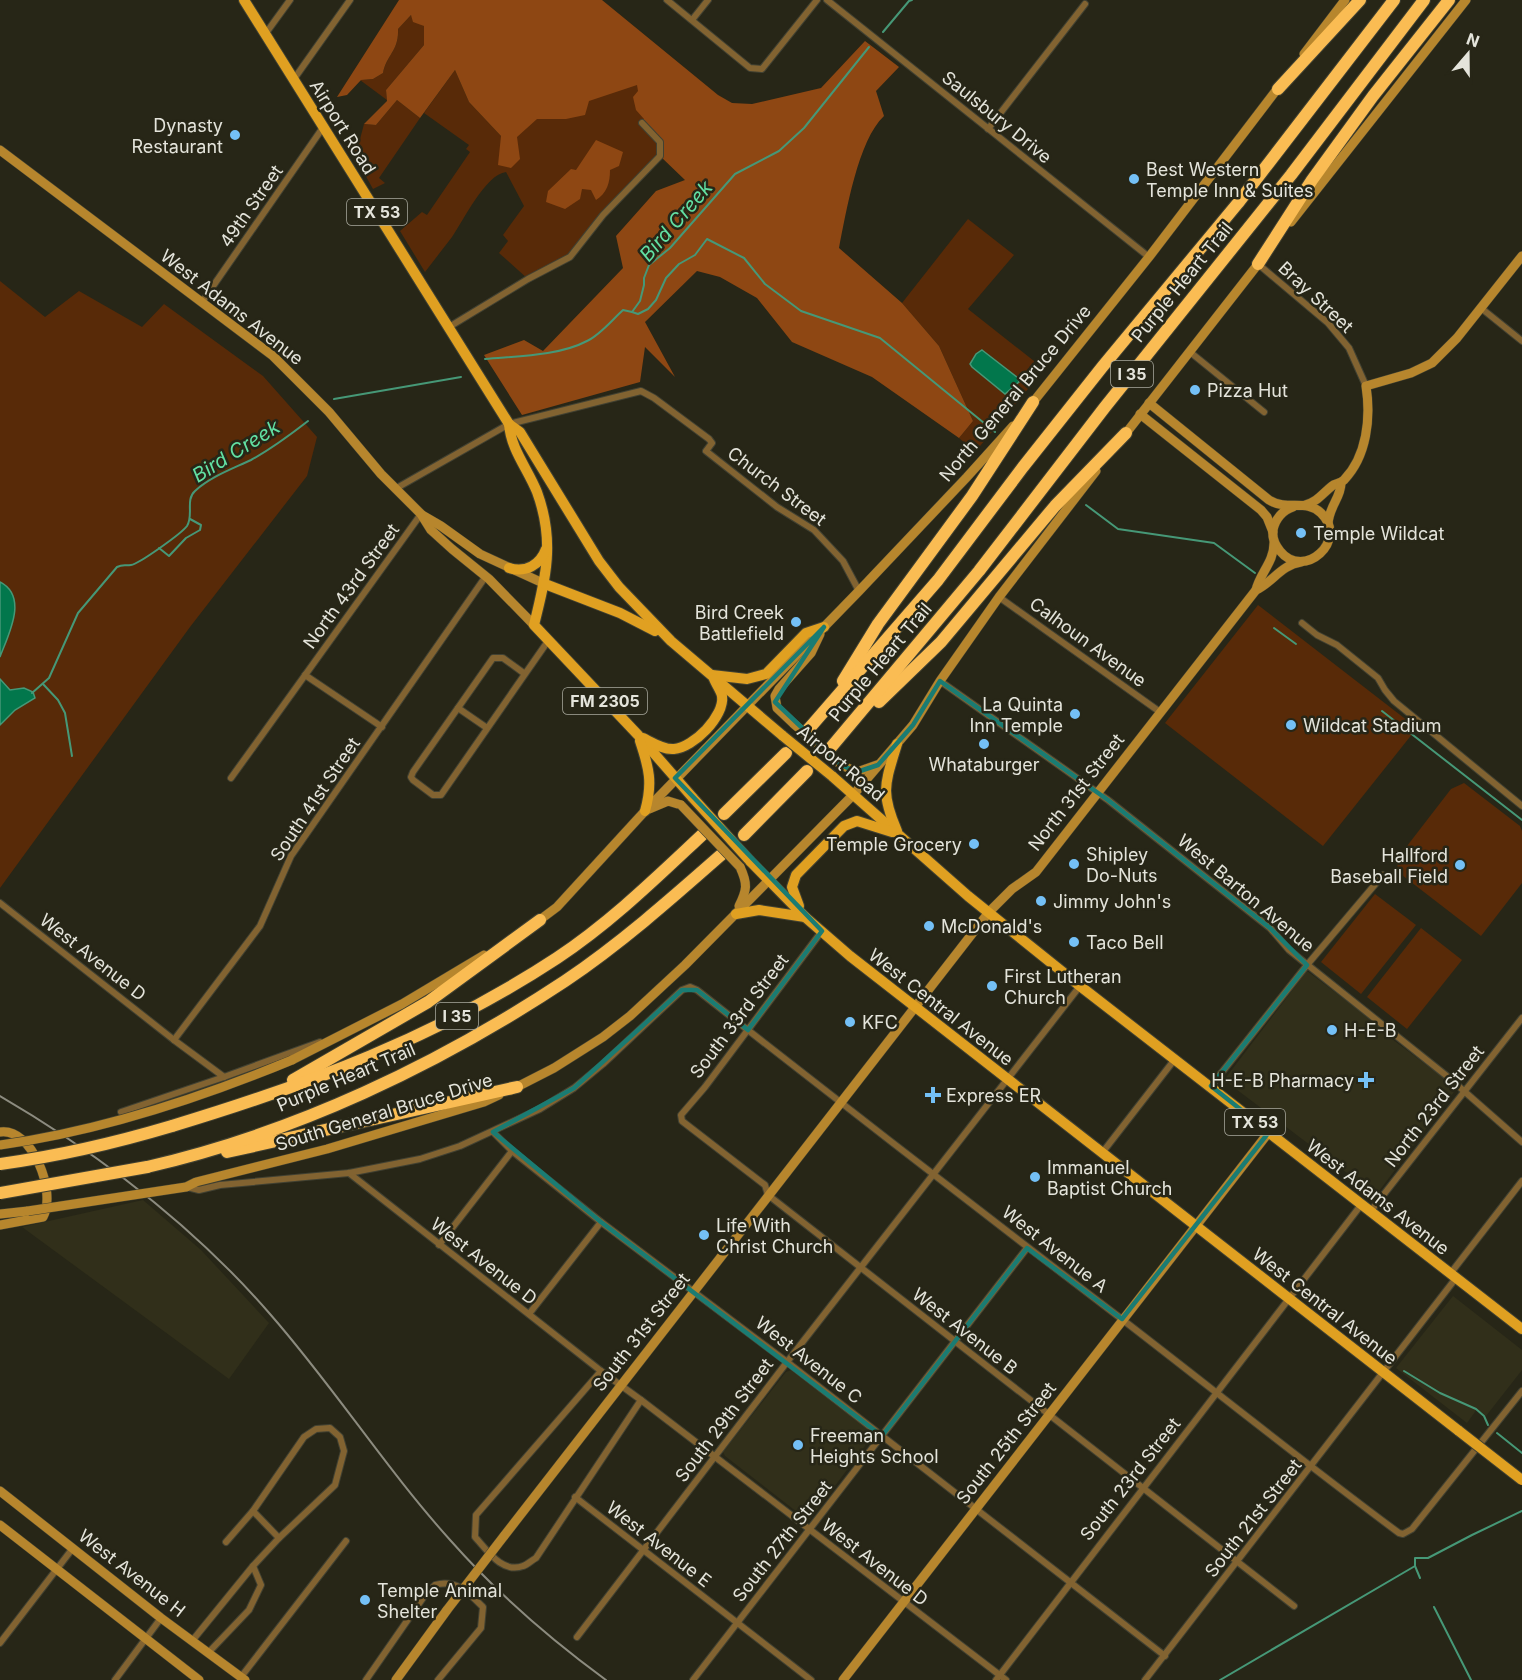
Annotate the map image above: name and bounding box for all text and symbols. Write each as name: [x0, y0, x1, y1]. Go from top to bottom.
north arrow: [1438, 24, 1498, 84]
text: N: [1464, 28, 1482, 51]
street label: Saulsbury Drive: [938, 66, 1056, 168]
street label: Airport Road: [306, 76, 380, 178]
place label: Dynasty Restaurant: [132, 115, 223, 157]
marker: Dynasty Restaurant: [228, 128, 242, 142]
place label: Best Western Temple Inn & Suites: [1146, 159, 1314, 201]
street label: 49th Street: [215, 161, 287, 251]
marker: Best Western Temple Inn & Suites: [1127, 172, 1141, 186]
water label: Bird Creek: [635, 175, 718, 266]
road number: TX 53: [347, 199, 407, 225]
street label: Purple Heart Trail: [1127, 218, 1237, 346]
street label: West Adams Avenue: [157, 245, 307, 369]
street label: Bray Street: [1274, 257, 1358, 337]
street label: North General Bruce Drive: [935, 300, 1095, 486]
road number: I 35: [1111, 361, 1153, 387]
place label: Pizza Hut: [1207, 380, 1288, 401]
marker: Pizza Hut: [1188, 383, 1202, 397]
water label: Bird Creek: [188, 414, 285, 487]
street label: Church Street: [724, 442, 830, 530]
street label: North 43rd Street: [299, 519, 403, 652]
place label: Temple Wildcat: [1313, 523, 1444, 544]
marker: Temple Wildcat: [1294, 526, 1308, 540]
street label: Calhoun Avenue: [1026, 593, 1150, 691]
street label: Purple Heart Trail: [824, 598, 936, 726]
place label: Bird Creek Battlefield: [695, 602, 784, 644]
marker: Bird Creek Battlefield: [789, 615, 803, 629]
road number: FM 2305: [563, 688, 647, 714]
place label: La Quinta Inn Temple: [969, 694, 1063, 736]
marker: La Quinta Inn Temple: [1068, 707, 1082, 721]
place label: Wildcat Stadium: [1303, 715, 1441, 736]
marker: Wildcat Stadium: [1284, 718, 1298, 732]
street label: Airport Road: [793, 721, 889, 805]
street label: North 31st Street: [1024, 729, 1128, 855]
street label: South 41st Street: [266, 733, 364, 865]
marker: Whataburger: [977, 737, 991, 751]
place label: Whataburger: [928, 754, 1040, 775]
street label: West Barton Avenue: [1173, 830, 1319, 956]
place label: Temple Grocery: [826, 834, 962, 855]
marker: Temple Grocery: [967, 837, 981, 851]
place label: Shipley Do-Nuts: [1086, 844, 1157, 886]
place label: Hallford Baseball Field: [1330, 845, 1448, 887]
marker: Shipley Do-Nuts: [1067, 857, 1081, 871]
marker: Hallford Baseball Field: [1453, 858, 1467, 872]
place label: Jimmy John's: [1053, 891, 1171, 912]
marker: Jimmy John's: [1034, 894, 1048, 908]
street label: West Avenue D: [36, 909, 150, 1005]
place label: McDonald's: [941, 916, 1042, 937]
marker: McDonald's: [922, 919, 936, 933]
place label: Taco Bell: [1086, 932, 1164, 953]
marker: Taco Bell: [1067, 935, 1081, 949]
street label: West Central Avenue: [865, 944, 1017, 1070]
street label: South 33rd Street: [685, 950, 793, 1082]
place label: First Lutheran Church: [1004, 966, 1122, 1008]
marker: First Lutheran Church: [985, 979, 999, 993]
road number: I 35: [436, 1003, 478, 1029]
place label: KFC: [862, 1012, 898, 1033]
marker: KFC: [843, 1015, 857, 1029]
place label: H-E-B: [1344, 1020, 1397, 1041]
marker: H-E-B: [1325, 1023, 1339, 1037]
street label: Purple Heart Trail: [274, 1038, 418, 1116]
street label: North 23rd Street: [1380, 1041, 1488, 1171]
street label: South General Bruce Drive: [273, 1069, 495, 1155]
place label: H-E-B Pharmacy: [1211, 1070, 1354, 1091]
marker: H-E-B Pharmacy: [1359, 1073, 1373, 1087]
place label: Express ER: [946, 1085, 1042, 1106]
marker: Express ER: [924, 1086, 942, 1104]
road number: TX 53: [1225, 1109, 1285, 1135]
street label: West Adams Avenue: [1303, 1135, 1453, 1259]
place label: Immanuel Baptist Church: [1047, 1157, 1172, 1199]
marker: Immanuel Baptist Church: [1028, 1170, 1042, 1184]
street label: West Avenue A: [998, 1201, 1112, 1297]
street label: West Avenue D: [427, 1213, 541, 1309]
place label: Life With Christ Church: [716, 1215, 834, 1257]
marker: Life With Christ Church: [697, 1228, 711, 1242]
street label: West Central Avenue: [1249, 1243, 1401, 1369]
street label: South 31st Street: [588, 1269, 694, 1395]
street label: West Avenue B: [908, 1283, 1022, 1379]
street label: West Avenue C: [752, 1312, 866, 1408]
street label: South 29th Street: [671, 1354, 777, 1486]
street label: South 25th Street: [952, 1378, 1060, 1508]
street label: South 23rd Street: [1076, 1413, 1185, 1545]
place label: Freeman Heights School: [810, 1425, 939, 1467]
marker: Freeman Heights School: [791, 1438, 805, 1452]
street label: South 21st Street: [1200, 1455, 1306, 1581]
street label: South 27th Street: [728, 1476, 836, 1606]
street label: West Avenue E: [603, 1497, 715, 1591]
street label: West Avenue D: [818, 1514, 932, 1610]
street label: West Avenue H: [75, 1525, 189, 1621]
place label: Temple Animal Shelter: [377, 1580, 502, 1622]
marker: Temple Animal Shelter: [358, 1593, 372, 1607]

